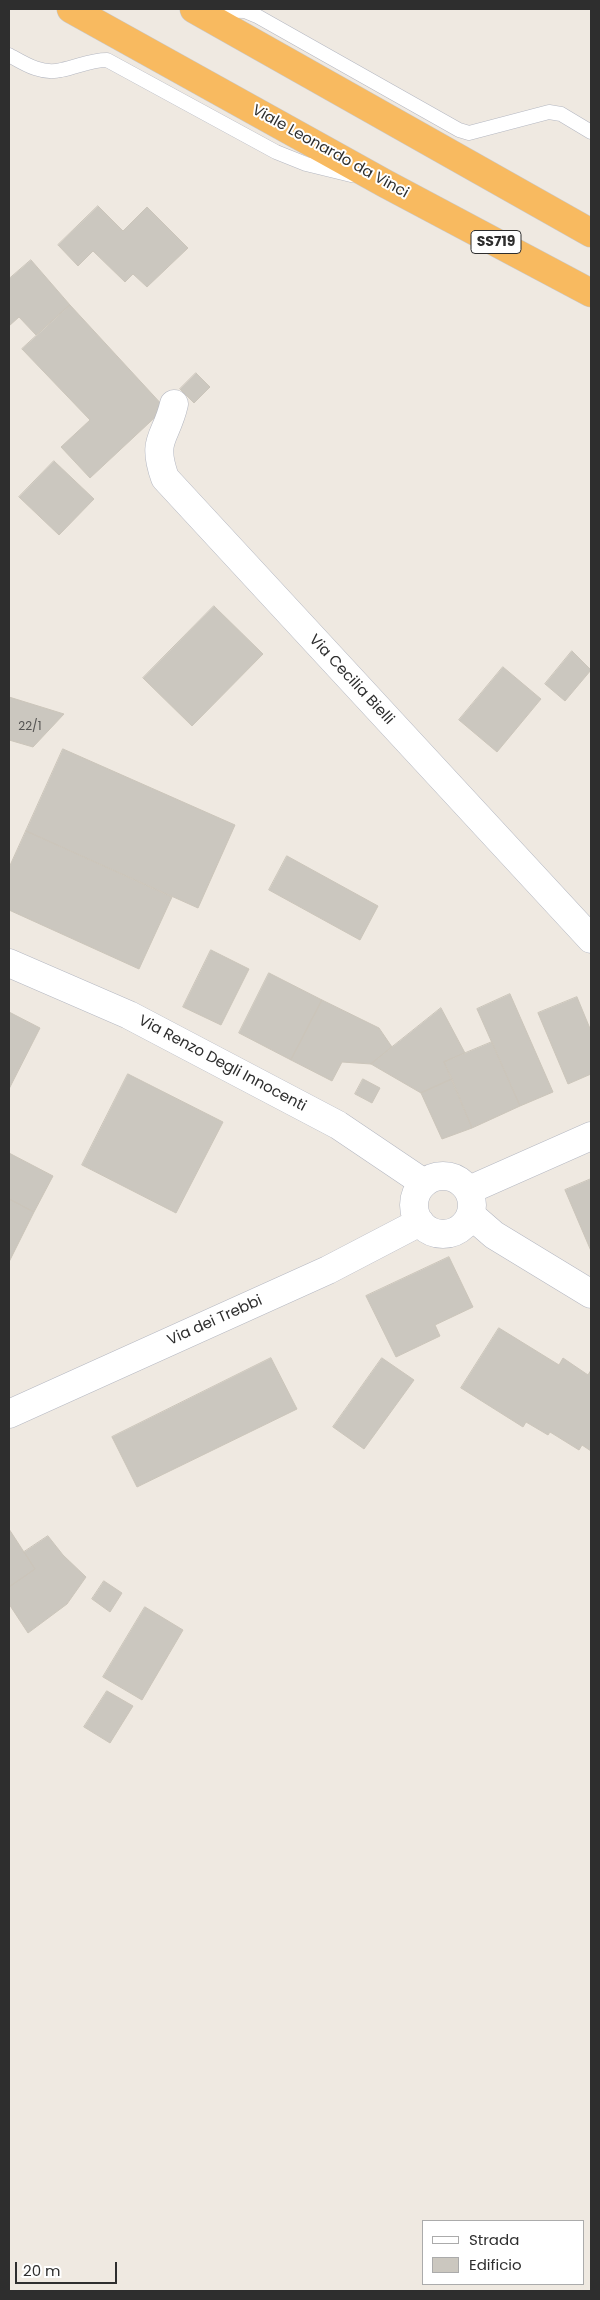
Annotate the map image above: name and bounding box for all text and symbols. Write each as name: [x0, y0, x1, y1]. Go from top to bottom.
street label: Viale Leonardo da Vinci: [249, 101, 411, 203]
road number: SS719: [471, 230, 521, 253]
street label: Via Cecilia Bielli: [305, 631, 397, 729]
house number: 22/1: [18, 720, 42, 734]
street label: Via Renzo Degli Innocenti: [135, 1012, 309, 1116]
street label: Via dei Trebbi: [165, 1292, 265, 1350]
legend: [422, 2220, 585, 2285]
text: Strada: [469, 2229, 519, 2250]
scale bar: [18, 2252, 120, 2284]
text: Edificio: [469, 2254, 522, 2275]
text: 20 m: [23, 2260, 61, 2281]

